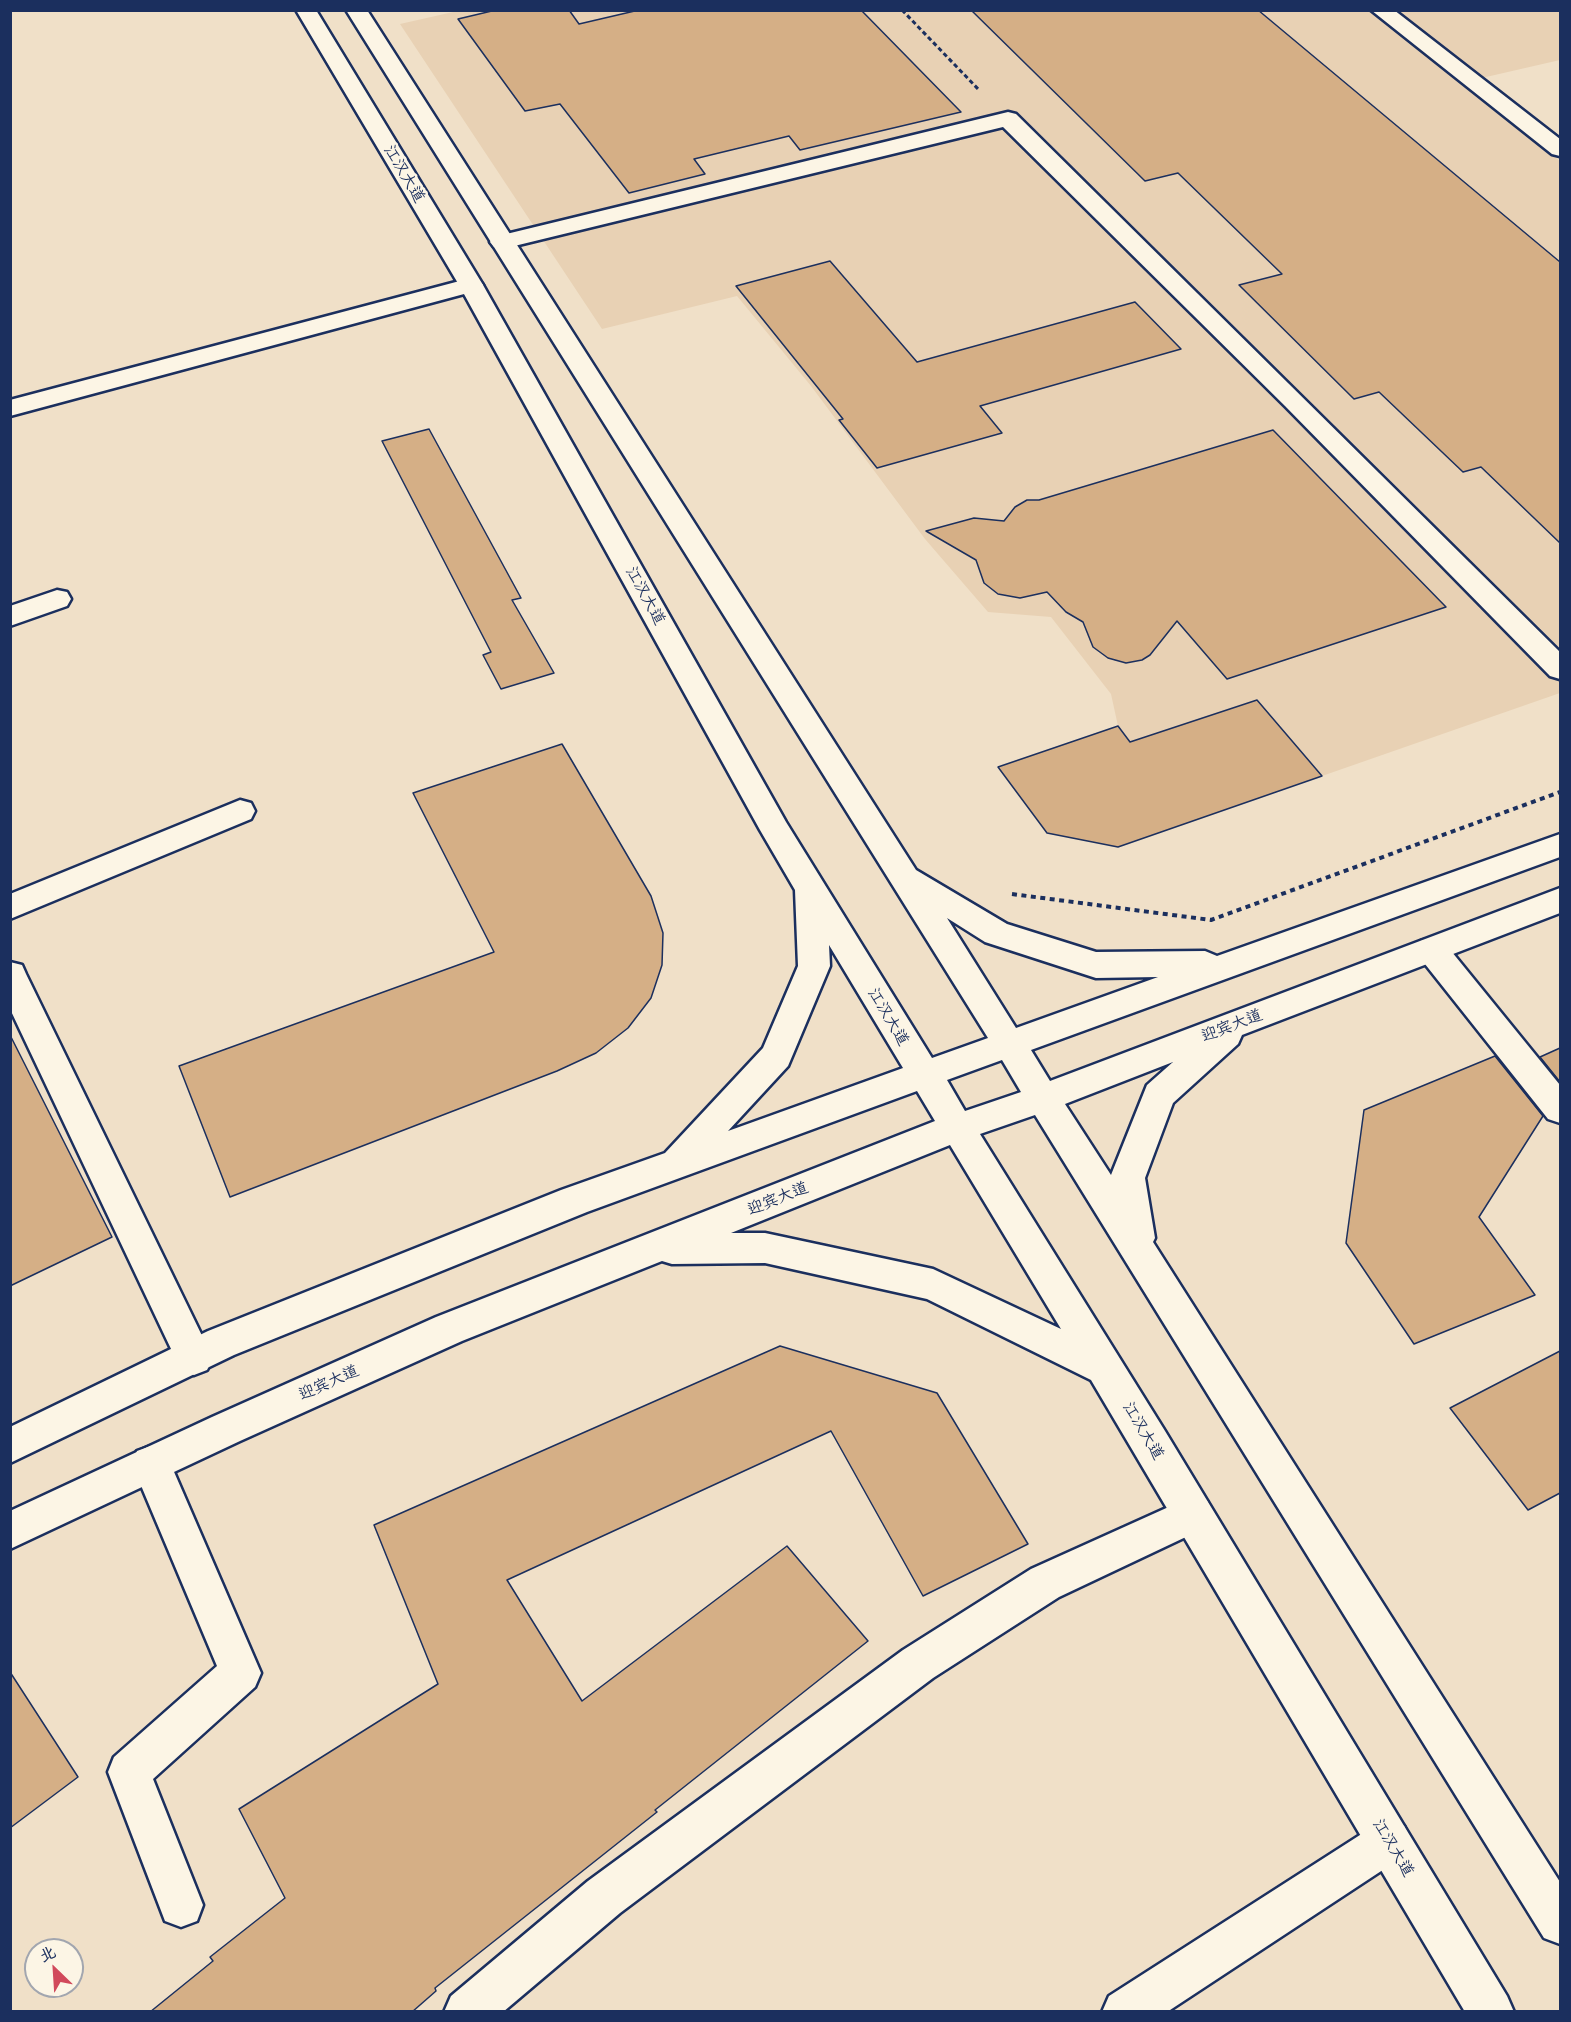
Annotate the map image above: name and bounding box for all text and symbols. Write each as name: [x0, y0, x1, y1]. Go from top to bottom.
street label: 江汉大道: [379, 142, 429, 206]
street label: 江汉大道: [621, 563, 669, 629]
street label: 江汉大道: [863, 985, 913, 1049]
street label: 迎宾大道: [1199, 1006, 1265, 1046]
street label: 迎宾大道: [745, 1178, 811, 1220]
street label: 迎宾大道: [296, 1361, 362, 1405]
street label: 江汉大道: [1118, 1399, 1168, 1463]
street label: 江汉大道: [1368, 1816, 1418, 1880]
north arrow: [24, 1938, 84, 1998]
text: 北: [35, 1940, 59, 1967]

